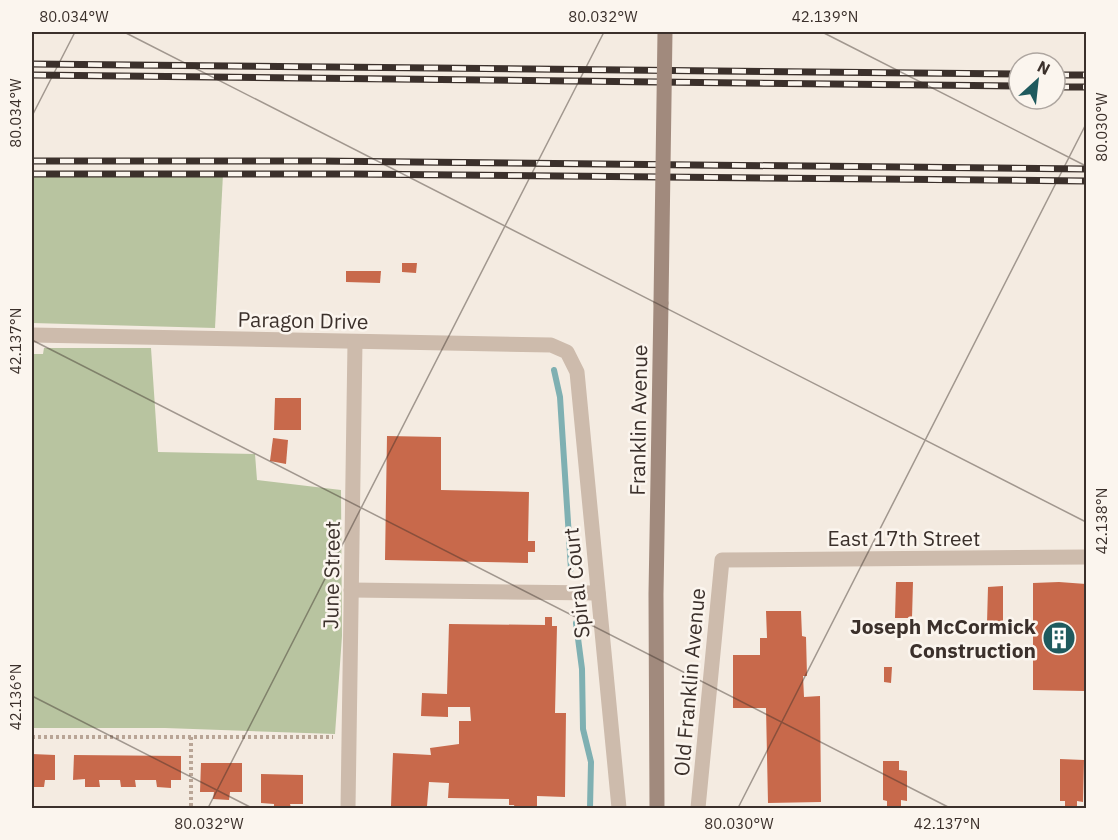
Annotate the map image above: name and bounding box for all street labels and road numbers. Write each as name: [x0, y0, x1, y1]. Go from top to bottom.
street label: Paragon Drive: [237, 305, 369, 335]
street label: Franklin Avenue: [623, 344, 653, 496]
street label: June Street: [316, 520, 346, 630]
street label: East 17th Street: [828, 524, 980, 552]
street label: Spiral Court: [556, 526, 596, 640]
street label: Old Franklin Avenue: [667, 587, 711, 777]

